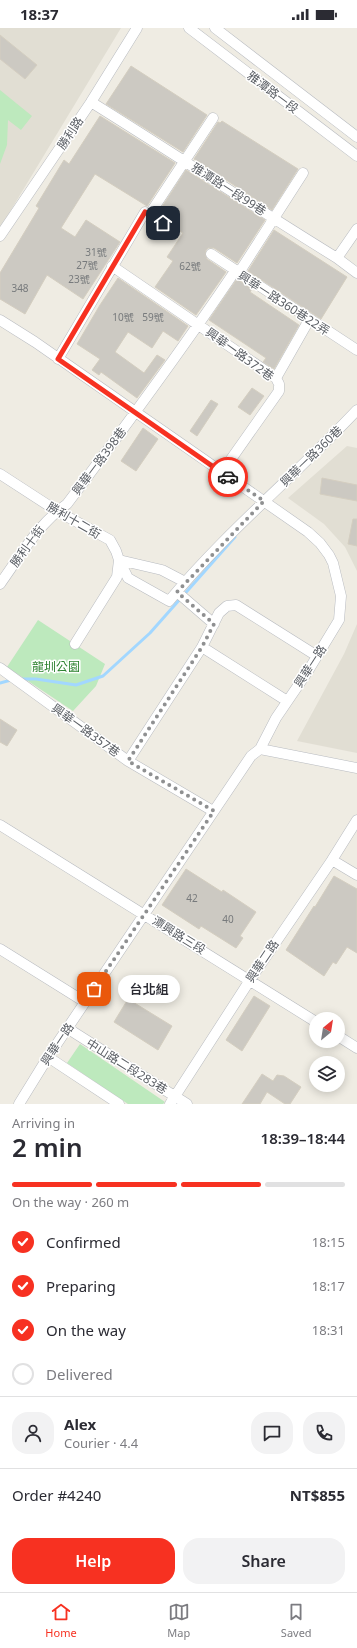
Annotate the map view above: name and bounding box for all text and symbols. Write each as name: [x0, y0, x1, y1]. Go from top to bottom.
text: 18:37: [20, 4, 59, 24]
street label: 雅潭路一段: [244, 67, 302, 117]
street label: 勝利路: [53, 113, 87, 153]
street label: 雅潭路一段99巷: [188, 159, 270, 219]
pin: [146, 206, 180, 240]
icon: home: [152, 212, 174, 234]
house number: 31號: [85, 245, 107, 259]
house number: 27號: [76, 258, 98, 272]
house number: 62號: [179, 259, 201, 273]
street label: 興華一路360巷22弄: [235, 267, 333, 339]
house number: 23號: [68, 272, 90, 286]
house number: 348: [11, 281, 29, 295]
house number: 10號: [112, 310, 134, 324]
house number: 59號: [142, 310, 164, 324]
street label: 興華一路372巷: [202, 323, 278, 385]
street label: 興華一路360巷: [276, 422, 346, 490]
street label: 興華一路398巷: [68, 424, 130, 498]
courier: [208, 457, 248, 497]
icon: car: [217, 466, 239, 488]
street label: 勝利十二街: [44, 498, 104, 542]
street label: 勝利十街: [6, 522, 48, 570]
street label: 興華一路: [290, 641, 330, 691]
park label: 龍圳公園: [32, 658, 80, 675]
street label: 興華一路357巷: [48, 699, 124, 761]
house number: 42: [186, 891, 198, 905]
street label: 潭興路三段: [149, 912, 209, 958]
house number: 40: [222, 912, 234, 926]
street label: 興華二路: [242, 936, 282, 986]
pin: [77, 972, 111, 1006]
callout: 台北組: [118, 975, 180, 1003]
icon: bag: [83, 978, 105, 1000]
text: 台北組: [129, 980, 169, 998]
north arrow: [309, 1012, 345, 1048]
map controls: [309, 1012, 345, 1092]
street label: 興華一路: [37, 1019, 77, 1069]
street label: 中山路二段283巷: [83, 1034, 171, 1098]
button: layers: [309, 1056, 345, 1092]
text: Arriving in: [12, 1114, 75, 1132]
text: 18:39–18:44: [261, 1128, 345, 1148]
text: 2 min: [12, 1129, 83, 1165]
text: On the way · 260 m: [12, 1193, 129, 1211]
icon: check: [12, 1231, 34, 1253]
text: Confirmed: [46, 1232, 121, 1252]
text: 18:15: [312, 1233, 345, 1251]
icon: check: [12, 1275, 34, 1297]
text: Preparing: [46, 1276, 116, 1296]
text: 18:17: [312, 1277, 345, 1295]
icon: check: [12, 1319, 34, 1341]
text: On the way: [46, 1320, 126, 1340]
text: 18:31: [312, 1321, 345, 1339]
text: Delivered: [46, 1364, 113, 1384]
button: person: [12, 1412, 54, 1454]
button: chat: [251, 1412, 293, 1454]
button: phone: [303, 1412, 345, 1454]
text: Alex: [64, 1414, 96, 1434]
text: Courier · 4.4: [64, 1434, 138, 1452]
text: Order #4240: [12, 1485, 101, 1505]
text: NT$855: [290, 1485, 345, 1505]
button: Help: [12, 1538, 175, 1584]
button: Share: [183, 1538, 345, 1584]
tab: Home: [45, 1601, 77, 1640]
tab: Map: [167, 1601, 190, 1640]
tab: Saved: [281, 1601, 312, 1640]

